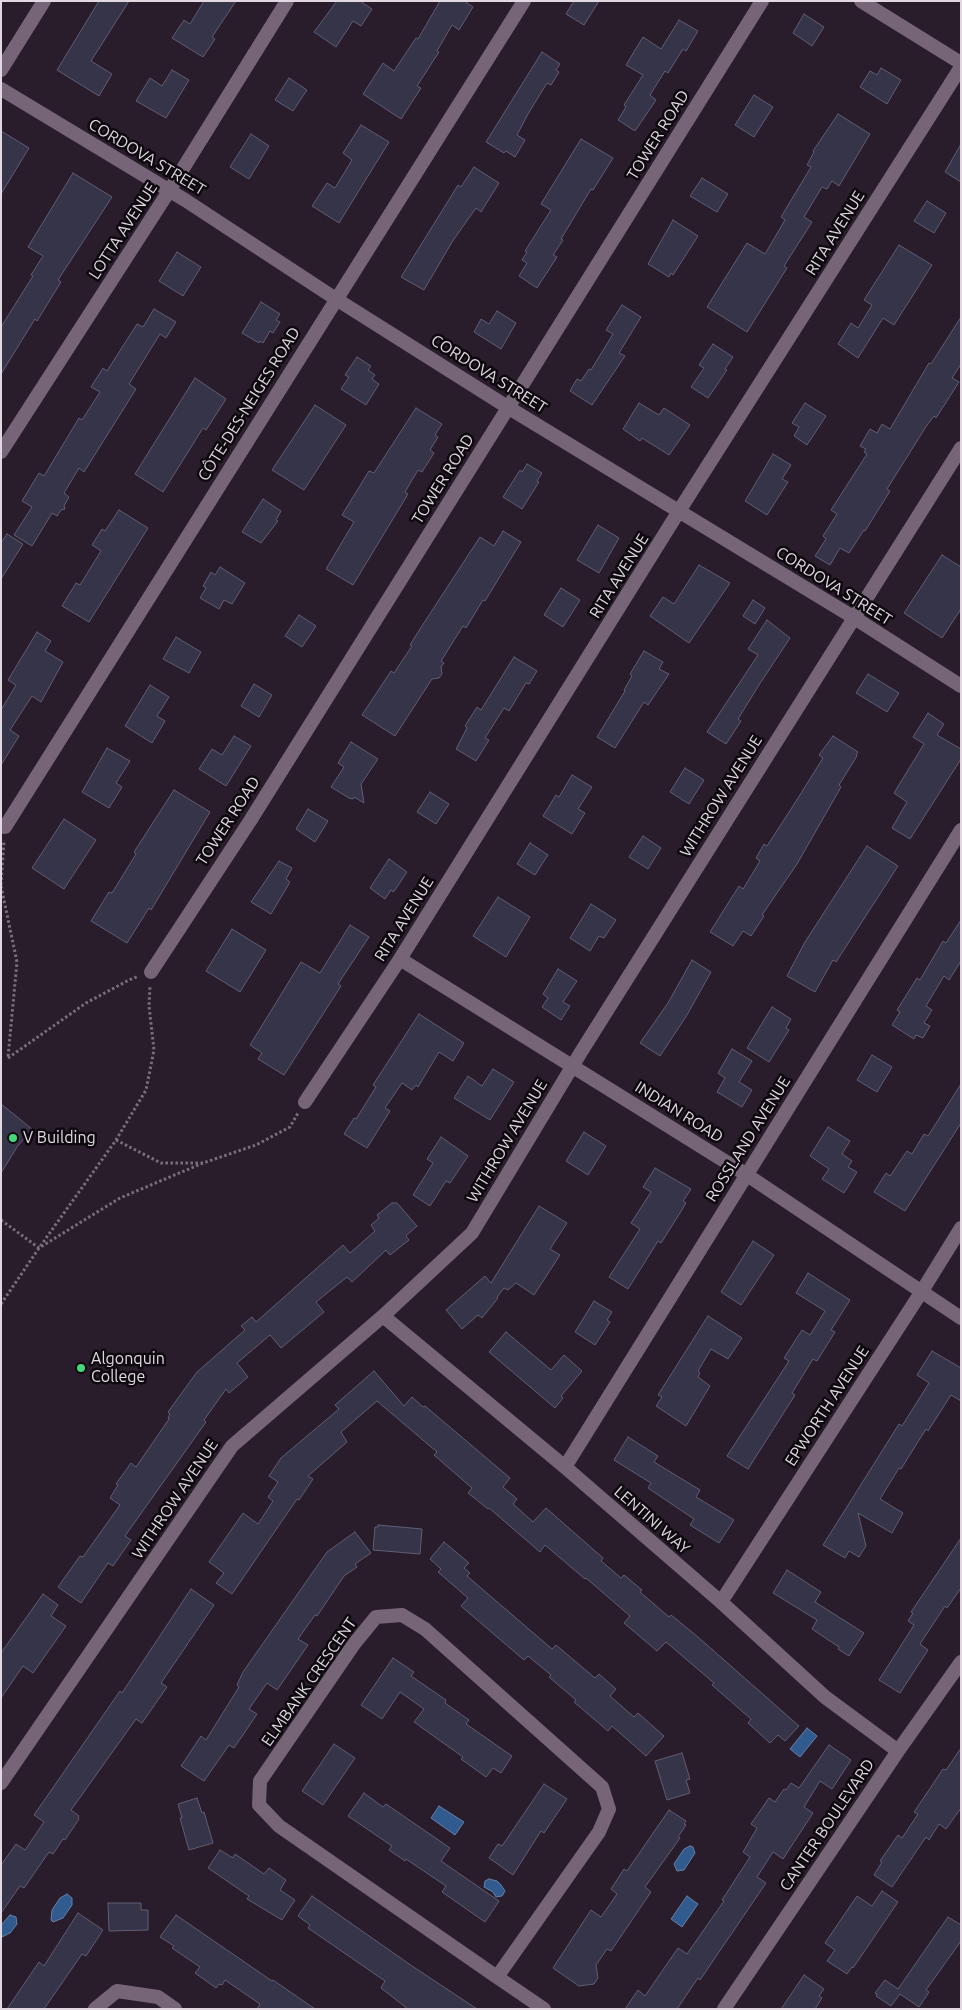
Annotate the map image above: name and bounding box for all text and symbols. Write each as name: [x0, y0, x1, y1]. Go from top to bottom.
street label: TOWER ROAD: [623, 87, 693, 183]
street label: CORDOVA STREET: [85, 115, 209, 199]
street label: LOTTA AVENUE: [85, 179, 161, 283]
street label: RITA AVENUE: [801, 187, 869, 279]
street label: CÔTE-DES-NEIGES ROAD: [194, 324, 304, 484]
street label: CORDOVA STREET: [428, 331, 550, 417]
street label: TOWER ROAD: [408, 431, 478, 527]
street label: RITA AVENUE: [585, 530, 653, 622]
street label: CORDOVA STREET: [773, 543, 895, 629]
street label: WITHROW AVENUE: [676, 732, 766, 860]
street label: TOWER ROAD: [192, 773, 264, 869]
street label: RITA AVENUE: [370, 873, 438, 965]
street label: ROSSLAND AVENUE: [702, 1073, 794, 1205]
street label: WITHROW AVENUE: [463, 1076, 551, 1206]
street label: INDIAN ROAD: [631, 1077, 727, 1147]
place label: V Building: [23, 1128, 96, 1148]
marker: V Building: [7, 1132, 19, 1144]
street label: EPWORTH AVENUE: [781, 1342, 873, 1470]
place label: Algonquin College: [91, 1349, 165, 1387]
marker: Algonquin College: [75, 1362, 87, 1374]
street label: WITHROW AVENUE: [128, 1436, 222, 1562]
street label: LENTINI WAY: [610, 1482, 694, 1558]
street label: ELMBANK CRESCENT: [257, 1614, 361, 1750]
street label: CANTER BOULEVARD: [776, 1755, 878, 1895]

